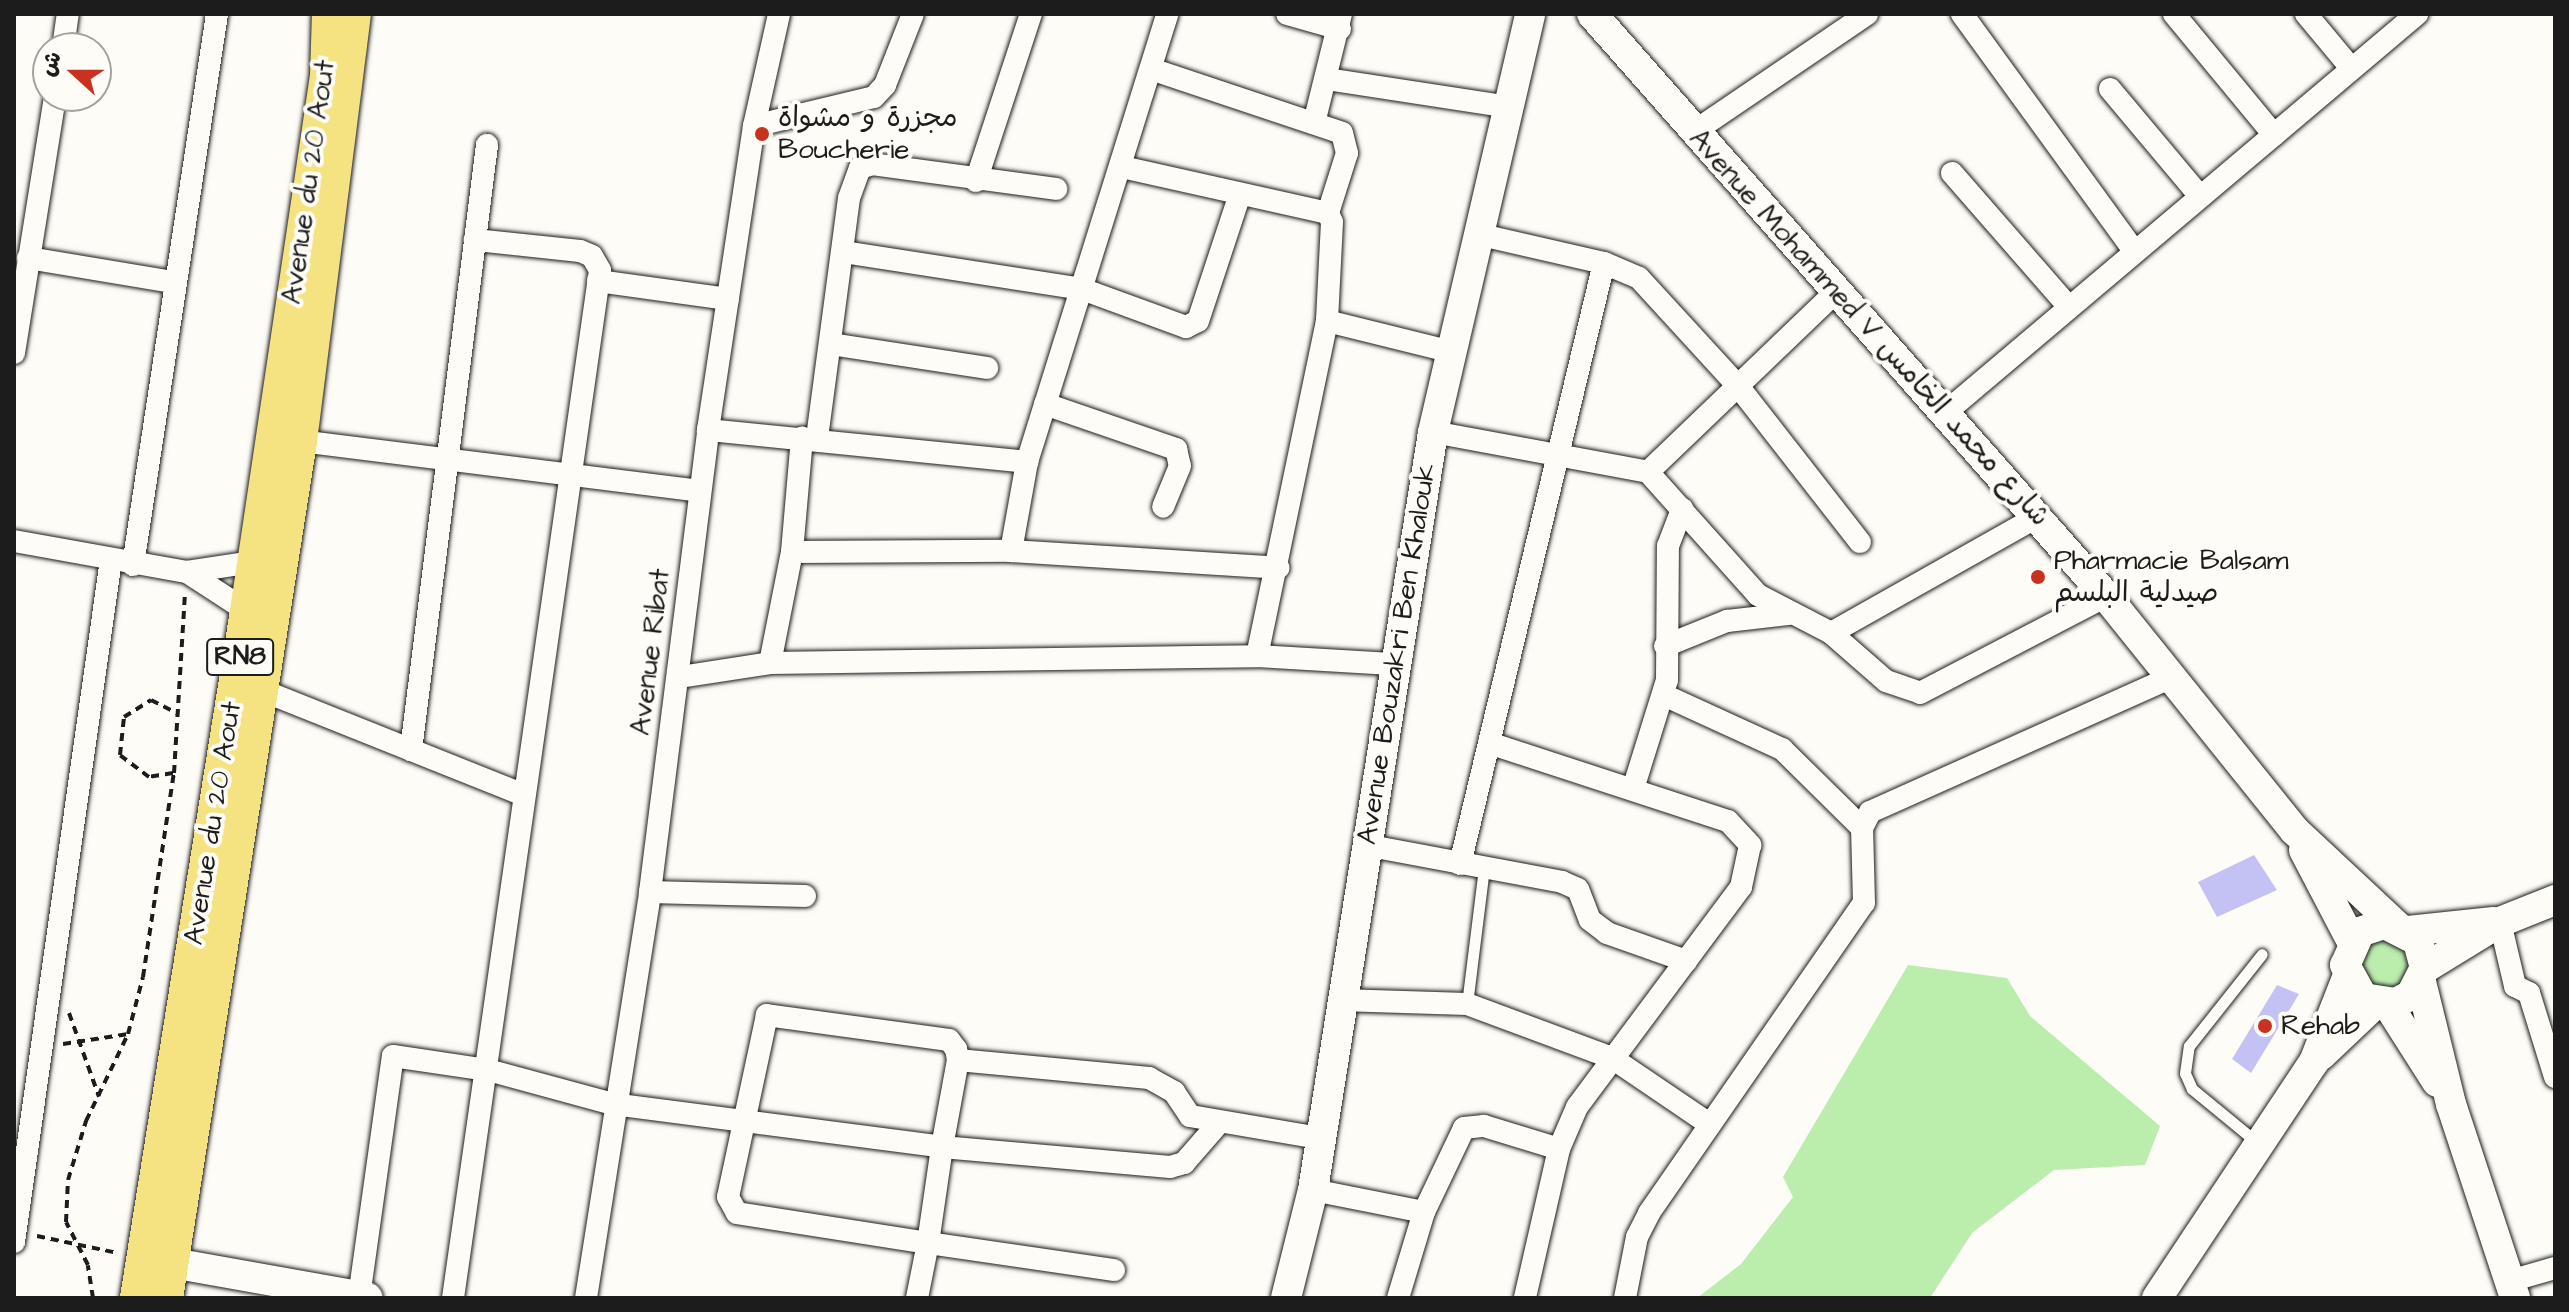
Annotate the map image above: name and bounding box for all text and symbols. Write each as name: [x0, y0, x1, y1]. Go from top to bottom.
north arrow: [32, 32, 112, 112]
text: ش: [32, 47, 70, 81]
street label: Avenue du 20 Aout: [275, 58, 343, 306]
place label: مجزرة و مشواة Boucherie: [778, 101, 958, 167]
street label: Avenue Mohammed V شارع محمد الخامس: [1682, 122, 2056, 534]
marker: مجزرة و مشواة Boucherie: [753, 125, 771, 143]
street label: Avenue Bouzakri Ben Khalouk: [1350, 461, 1444, 847]
place label: Pharmacie Balsam صيدلية البلسم: [2054, 544, 2288, 610]
street label: Avenue Ribat: [624, 567, 678, 737]
marker: Pharmacie Balsam صيدلية البلسم: [2029, 568, 2047, 586]
road number: RN8: [206, 635, 274, 679]
street label: Avenue du 20 Aout: [177, 699, 249, 947]
place label: Rehab: [2281, 1009, 2360, 1043]
marker: Rehab: [2256, 1017, 2274, 1035]

